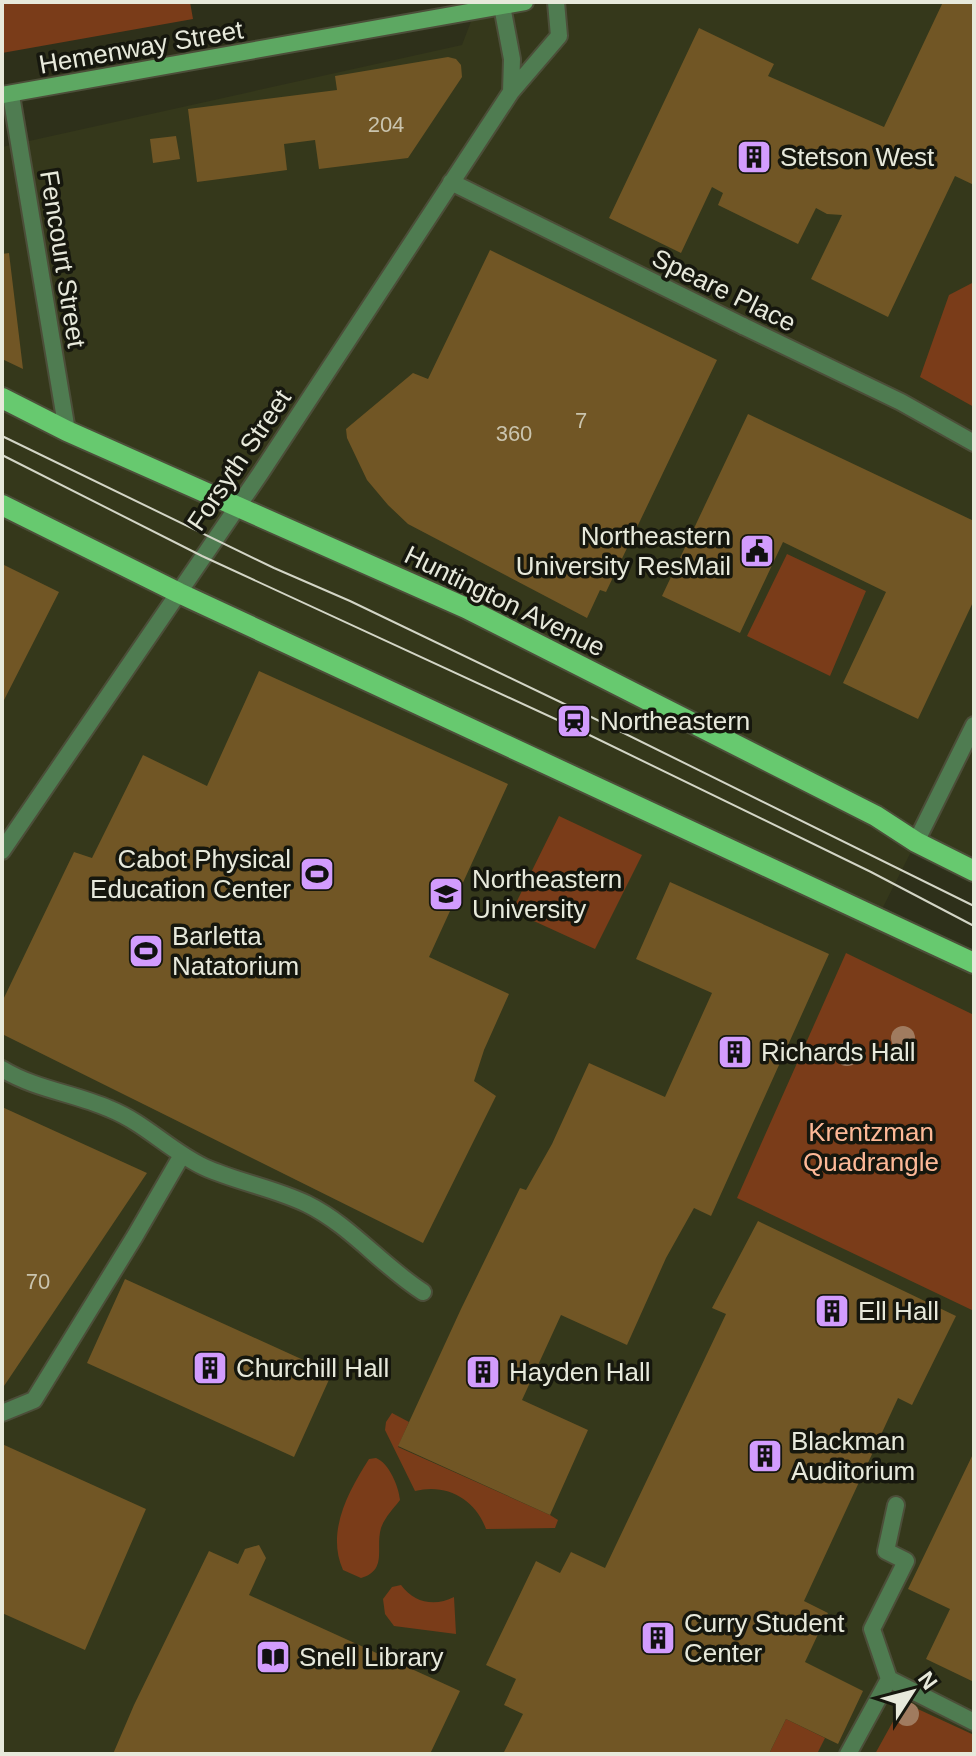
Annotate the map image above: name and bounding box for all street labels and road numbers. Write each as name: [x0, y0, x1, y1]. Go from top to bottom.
street label: Hemenway Street: [37, 14, 246, 80]
street label: Fencourt Street: [34, 168, 92, 351]
street label: Speare Place: [647, 242, 801, 338]
street label: Forsyth Street: [181, 383, 298, 536]
street label: Huntington Avenue: [400, 539, 610, 663]

